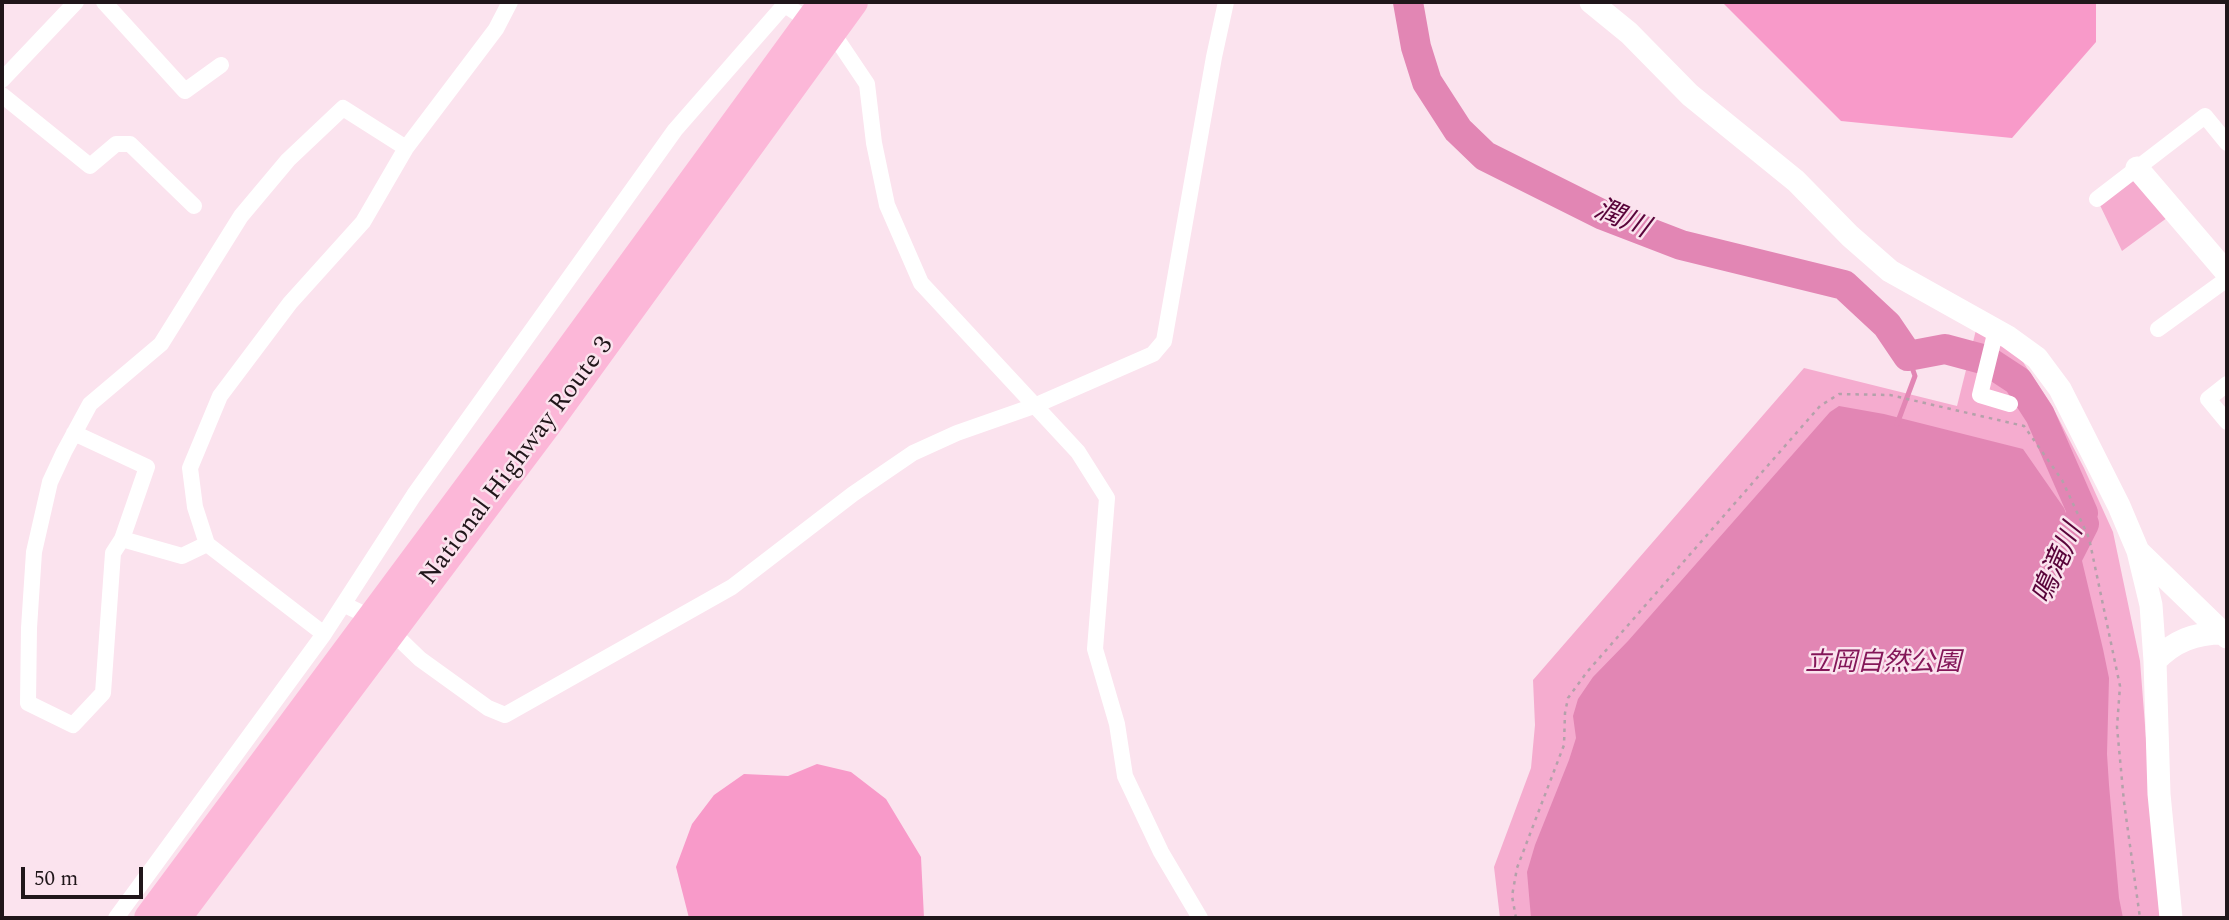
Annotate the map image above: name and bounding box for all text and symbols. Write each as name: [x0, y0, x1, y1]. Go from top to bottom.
water label: 潤川: [1589, 195, 1653, 247]
street label: National Highway Route 3: [414, 332, 622, 592]
water label: 鳴滝川: [2028, 520, 2092, 610]
park label: 立岡自然公園: [1805, 649, 1961, 681]
scale bar: [24, 853, 147, 897]
text: 50 m: [34, 863, 78, 895]

